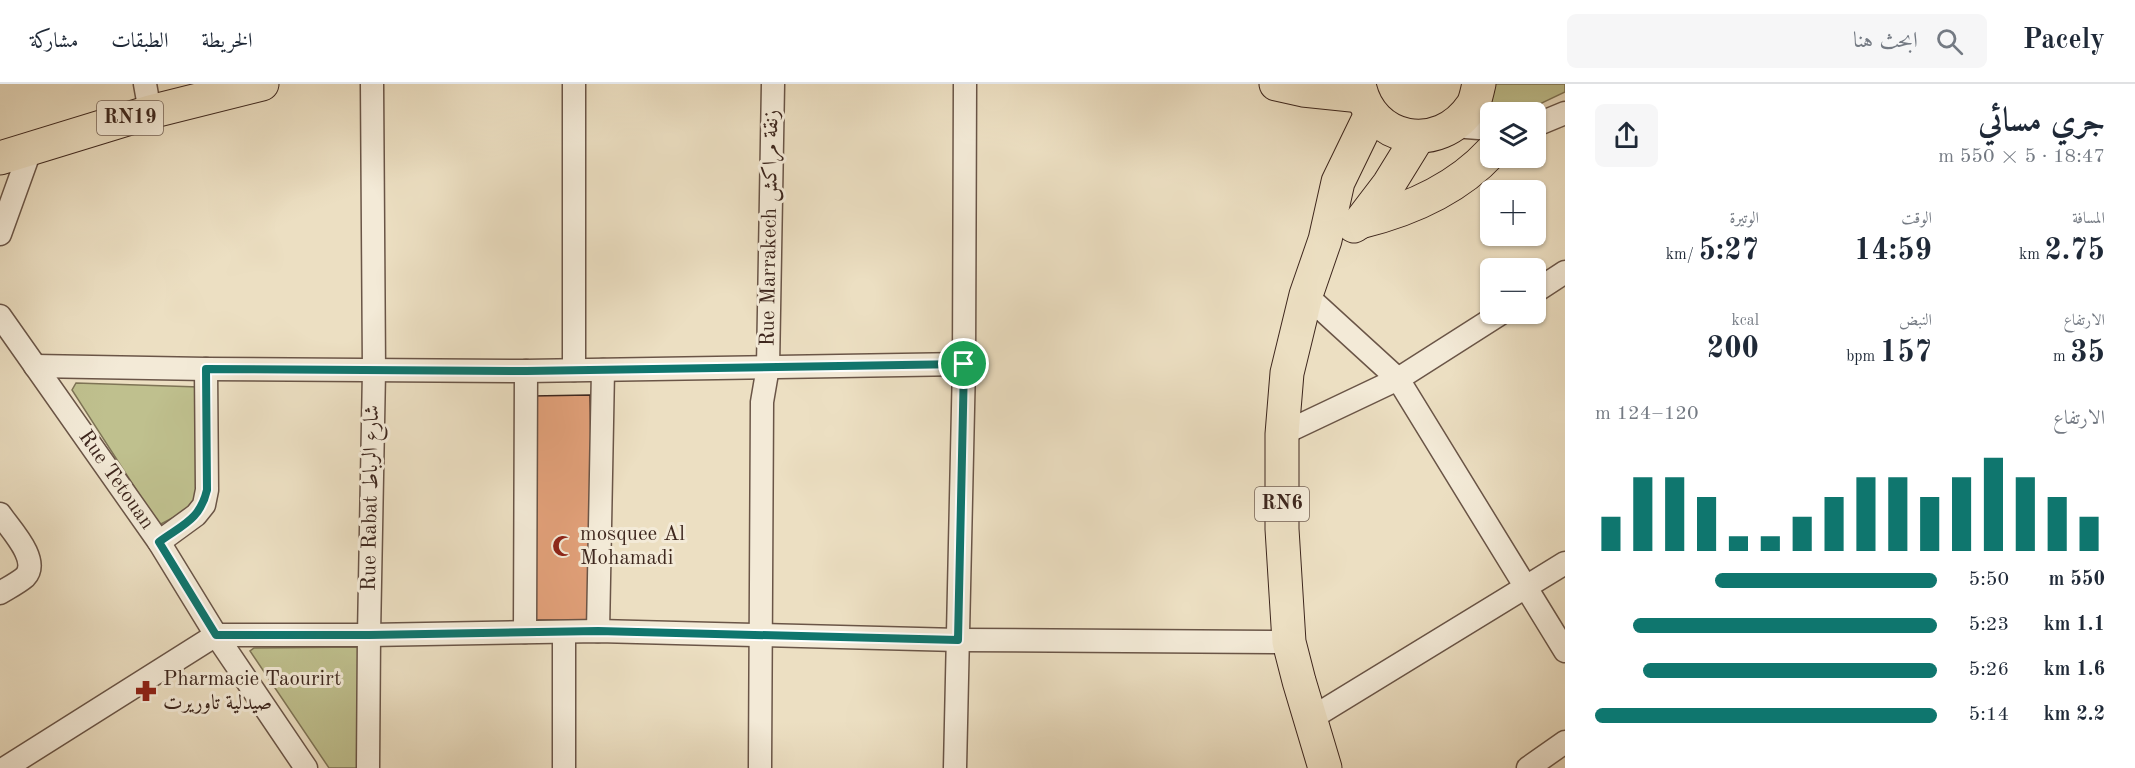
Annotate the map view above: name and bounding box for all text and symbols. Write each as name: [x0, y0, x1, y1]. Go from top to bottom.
search box: [1567, 14, 1987, 68]
icon: search: [1933, 25, 1966, 58]
text: Pacely: [2023, 27, 2105, 55]
text: ابحث هنا: [1853, 30, 1918, 52]
text: مشاركة: [30, 31, 78, 52]
text: الطبقات: [111, 31, 168, 52]
text: الخريطة: [201, 31, 253, 52]
road number: RN19: [97, 101, 163, 135]
map controls: [1480, 102, 1546, 324]
button: layers: [1480, 102, 1546, 168]
button: share: [1595, 104, 1658, 167]
text: جري مسائي: [1978, 106, 2105, 139]
street label: Rue Marrakech زنقة مراكش: [757, 109, 786, 347]
text: 18:47 · 5 × 550 m: [1938, 147, 2105, 167]
button: +: [1480, 180, 1546, 246]
text: الوتيرة: [1729, 211, 1759, 227]
text: الوقت: [1901, 211, 1932, 227]
text: المسافة: [2072, 211, 2105, 227]
text: 5:27: [1698, 236, 1759, 266]
text: 14:59: [1854, 236, 1932, 266]
text: 2.75: [2044, 236, 2105, 266]
text: /km: [1666, 247, 1698, 263]
text: km: [2019, 247, 2044, 263]
button: −: [1480, 258, 1546, 324]
text: kcal: [1731, 313, 1759, 329]
text: النبض: [1899, 313, 1932, 329]
text: الارتفاع: [2063, 313, 2105, 329]
text: 200: [1707, 334, 1759, 364]
pin: [938, 338, 989, 389]
text: 157: [1880, 338, 1932, 368]
text: 35: [2070, 338, 2105, 368]
icon: arrive: [947, 347, 980, 380]
text: bpm: [1846, 349, 1880, 365]
text: m: [2053, 349, 2070, 365]
text: 120–124 m: [1595, 404, 1699, 424]
street label: Rue Rabat شارع الرباط: [358, 405, 389, 591]
text: الارتفاع: [2053, 409, 2105, 429]
street label: Rue Tetouan: [74, 427, 158, 533]
road number: RN6: [1255, 487, 1309, 521]
place label: mosquee Al Mohamadi: [580, 524, 685, 569]
mosque icon: mosquee Al Mohamadi: [551, 534, 575, 558]
text: 5:50: [1969, 570, 2009, 590]
text: 550 m: [2049, 570, 2105, 590]
text: 5:23: [1969, 615, 2009, 635]
text: 1.1 km: [2043, 615, 2105, 635]
text: 5:26: [1969, 660, 2009, 680]
text: 1.6 km: [2043, 660, 2105, 680]
place label: Pharmacie Taourirt صيدلية تاوريرت: [163, 669, 341, 714]
pharmacy icon: Pharmacie Taourirt صيدلية تاوريرت: [134, 679, 158, 703]
text: 5:14: [1969, 705, 2009, 725]
text: 2.2 km: [2043, 705, 2105, 725]

